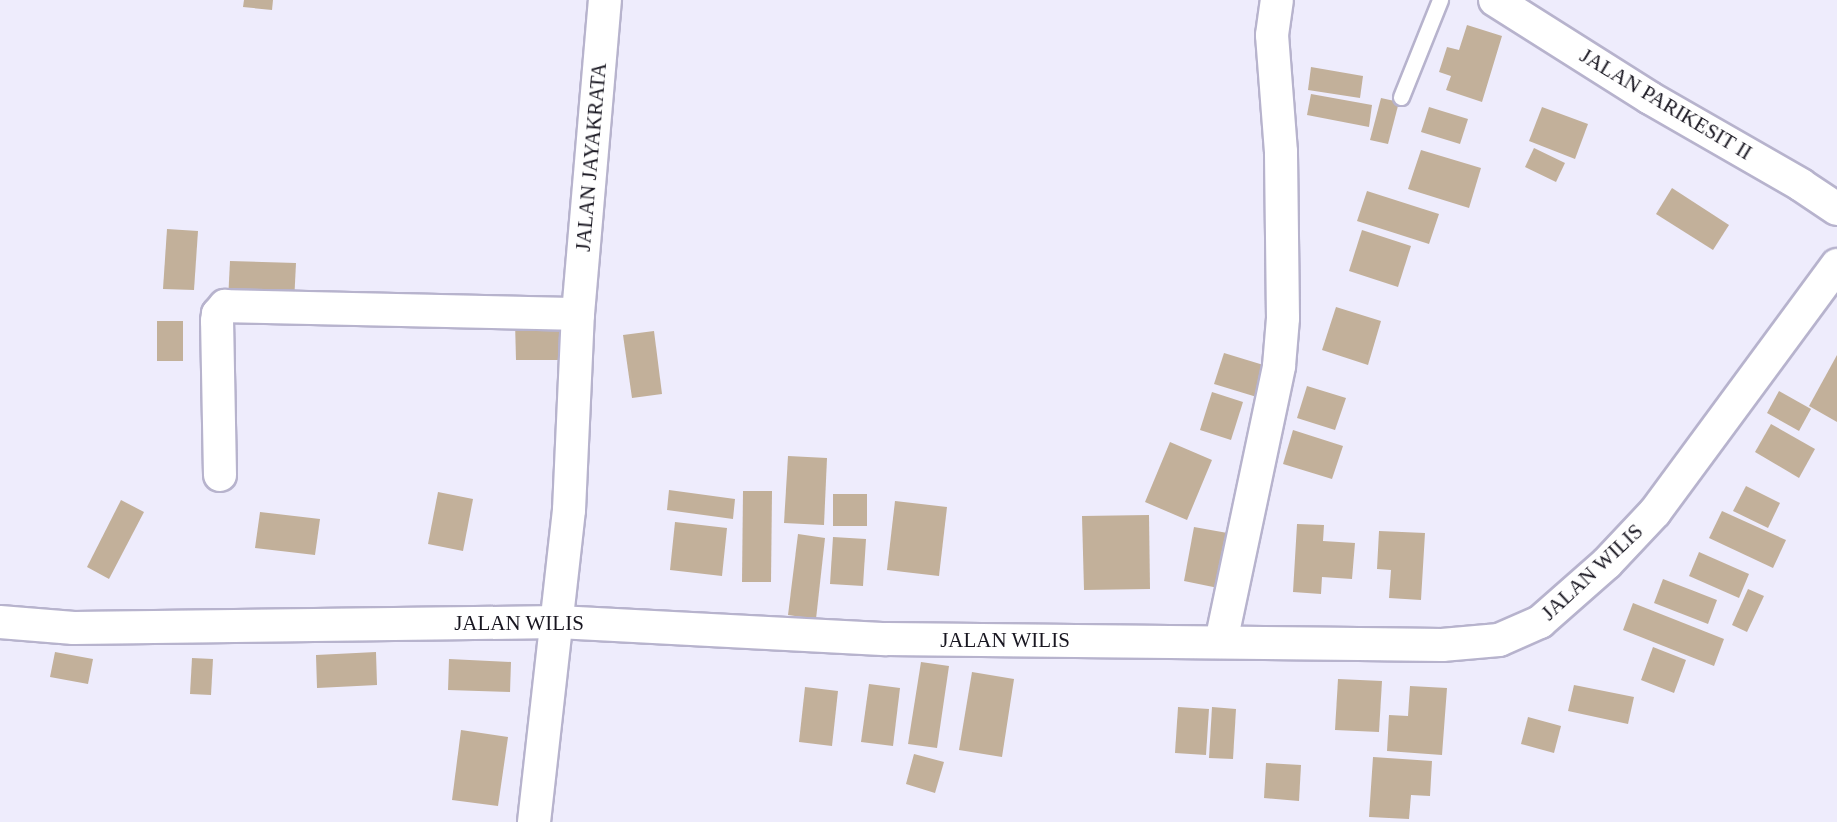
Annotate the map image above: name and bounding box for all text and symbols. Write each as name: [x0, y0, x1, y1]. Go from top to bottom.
street label: JALAN PARIKESIT II: [1575, 43, 1757, 165]
street label: JALAN JAYAKRATA: [570, 62, 612, 252]
street label: JALAN WILIS: [1536, 518, 1648, 626]
street label: JALAN WILIS: [454, 610, 584, 636]
street label: JALAN WILIS: [940, 627, 1070, 653]

